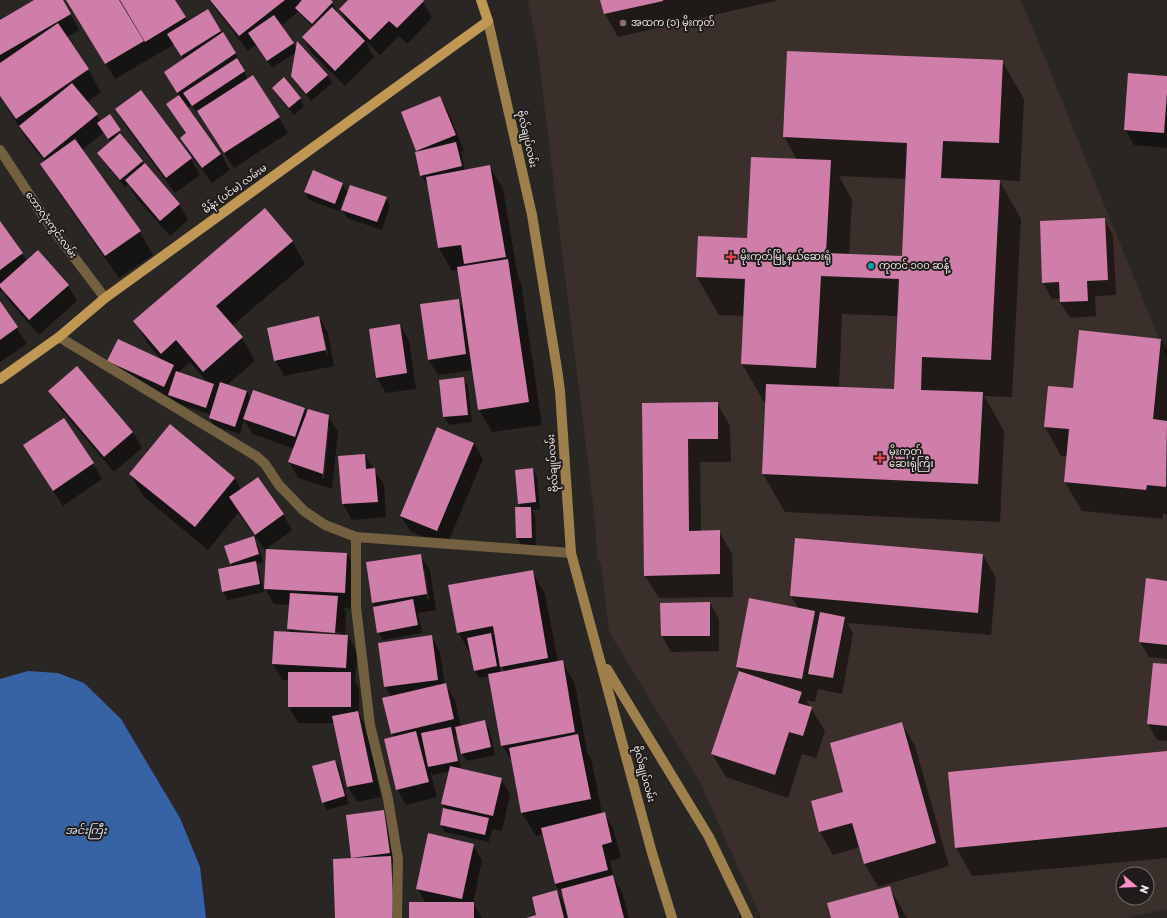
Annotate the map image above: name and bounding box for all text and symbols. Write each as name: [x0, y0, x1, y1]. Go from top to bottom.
place label: အထက (၁) မိုးကုတ်: [631, 15, 715, 31]
marker: အထက (၁) မိုးကုတ်: [618, 18, 628, 28]
street label: ဗိုလ်‌ချုပ်‌လမ်း: [513, 109, 541, 169]
street label: မိန်း (ပင်မ) လမ်းမ: [200, 160, 271, 218]
street label: ‌ဘောလုံးကွင်းလမ်း: [21, 188, 81, 262]
place label: မိုးကုတ်မြို့နယ်ဆေးရုံ: [740, 249, 831, 265]
marker: မိုးကုတ်မြို့နယ်ဆေးရုံ: [725, 251, 737, 263]
place label: ကုတင် ၁၀၀ ဆန့်: [879, 258, 950, 274]
marker: ကုတင် ၁၀၀ ဆန့်: [866, 261, 876, 271]
street label: ဗိုလ်‌ချုပ်‌လမ်း: [543, 433, 563, 493]
place label: မိုးကုတ်‌ ‌ဆေးရုံကြီး: [889, 444, 934, 472]
marker: မိုးကုတ်‌ ‌ဆေးရုံကြီး: [874, 452, 886, 464]
street label: ဗိုလ်‌ချုပ်‌လမ်း: [629, 744, 659, 804]
water label: အင်းကြီး: [65, 822, 108, 840]
north arrow: [1115, 866, 1155, 906]
text: N: [1137, 883, 1151, 895]

